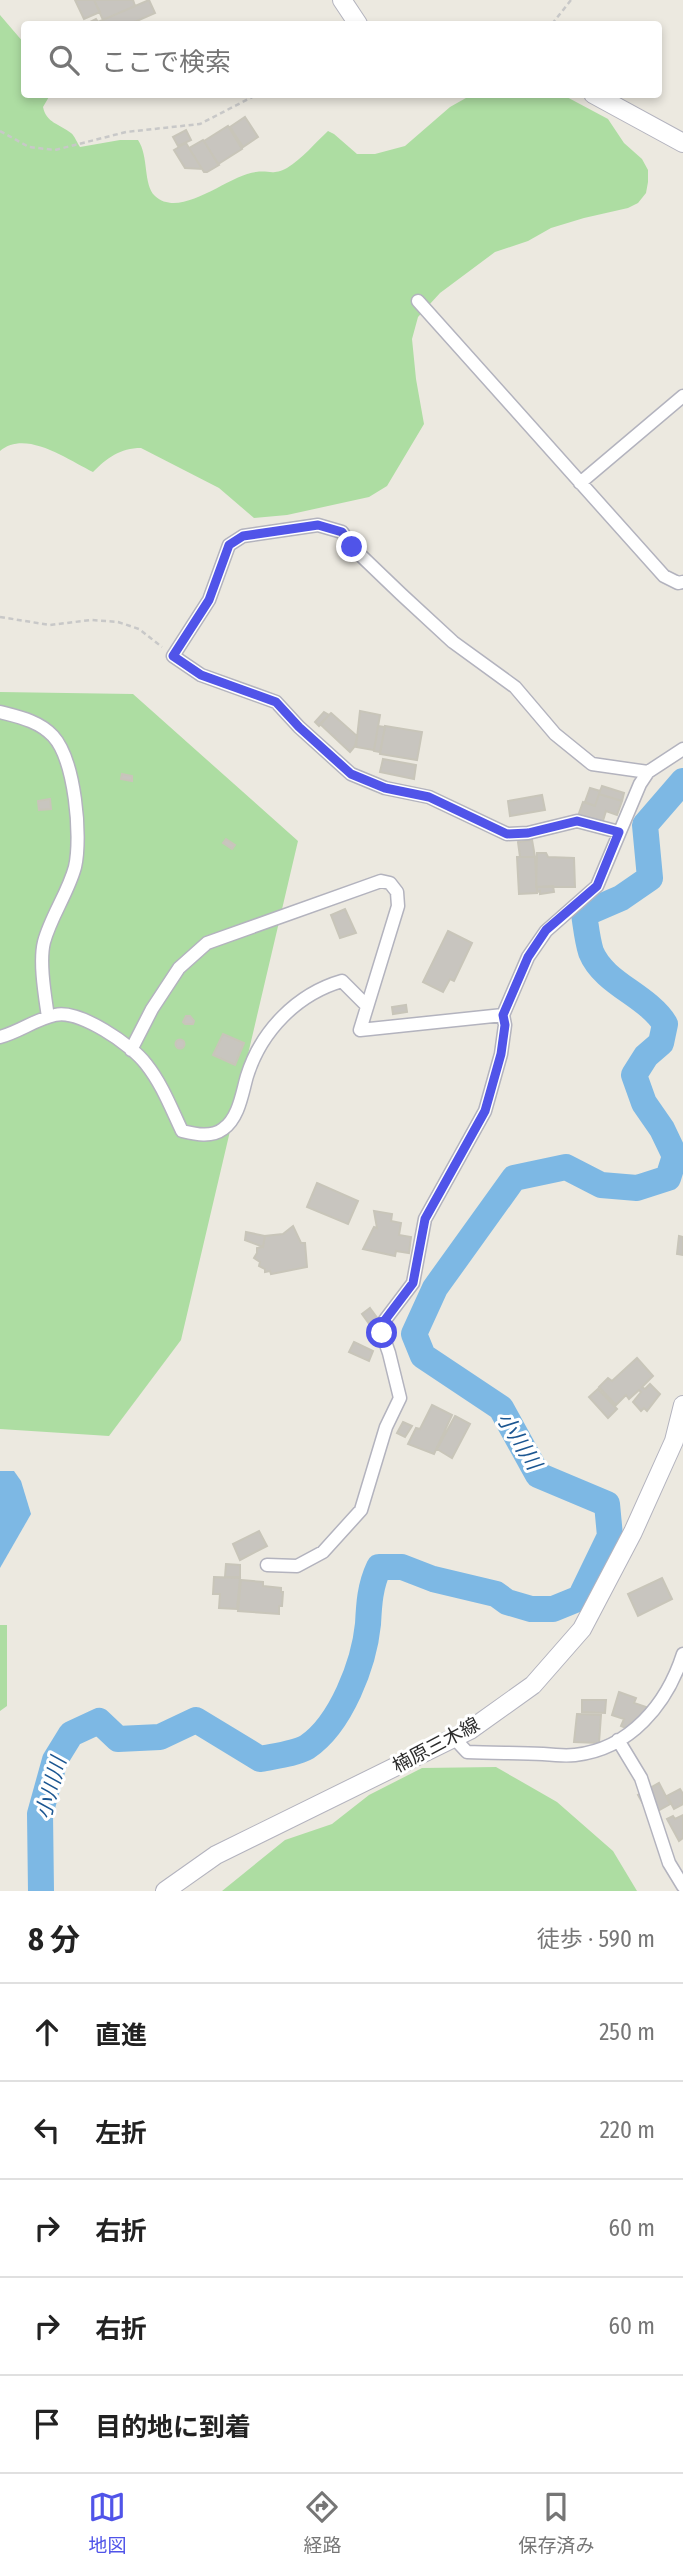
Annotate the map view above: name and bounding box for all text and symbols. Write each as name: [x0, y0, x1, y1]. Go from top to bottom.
search box: [21, 21, 662, 98]
icon: search: [45, 41, 83, 79]
text: ここで検索: [101, 47, 231, 78]
route end: [336, 531, 367, 562]
route start: [366, 1317, 397, 1348]
water label: 小川川: [491, 1407, 548, 1476]
street label: 楠原三木線: [389, 1713, 483, 1777]
water label: 小川川: [30, 1752, 72, 1822]
text: 8 分: [28, 1922, 80, 1958]
text: 徒歩 · 590 m: [537, 1925, 655, 1953]
icon: ahead: [28, 2013, 66, 2051]
text: 250 m: [599, 2018, 655, 2046]
text: 直進: [95, 2020, 147, 2051]
icon: left: [28, 2111, 66, 2149]
text: 220 m: [600, 2116, 655, 2144]
text: 左折: [95, 2118, 147, 2149]
icon: right: [28, 2209, 66, 2247]
text: 60 m: [609, 2214, 655, 2242]
text: 右折: [95, 2216, 147, 2247]
icon: right: [28, 2307, 66, 2345]
text: 60 m: [609, 2312, 655, 2340]
text: 右折: [95, 2314, 147, 2345]
icon: arrive: [28, 2405, 66, 2443]
text: 目的地に到着: [95, 2412, 251, 2443]
tab: 地図: [88, 2488, 127, 2557]
tab: 経路: [303, 2488, 342, 2557]
tab: 保存済み: [518, 2488, 595, 2557]

